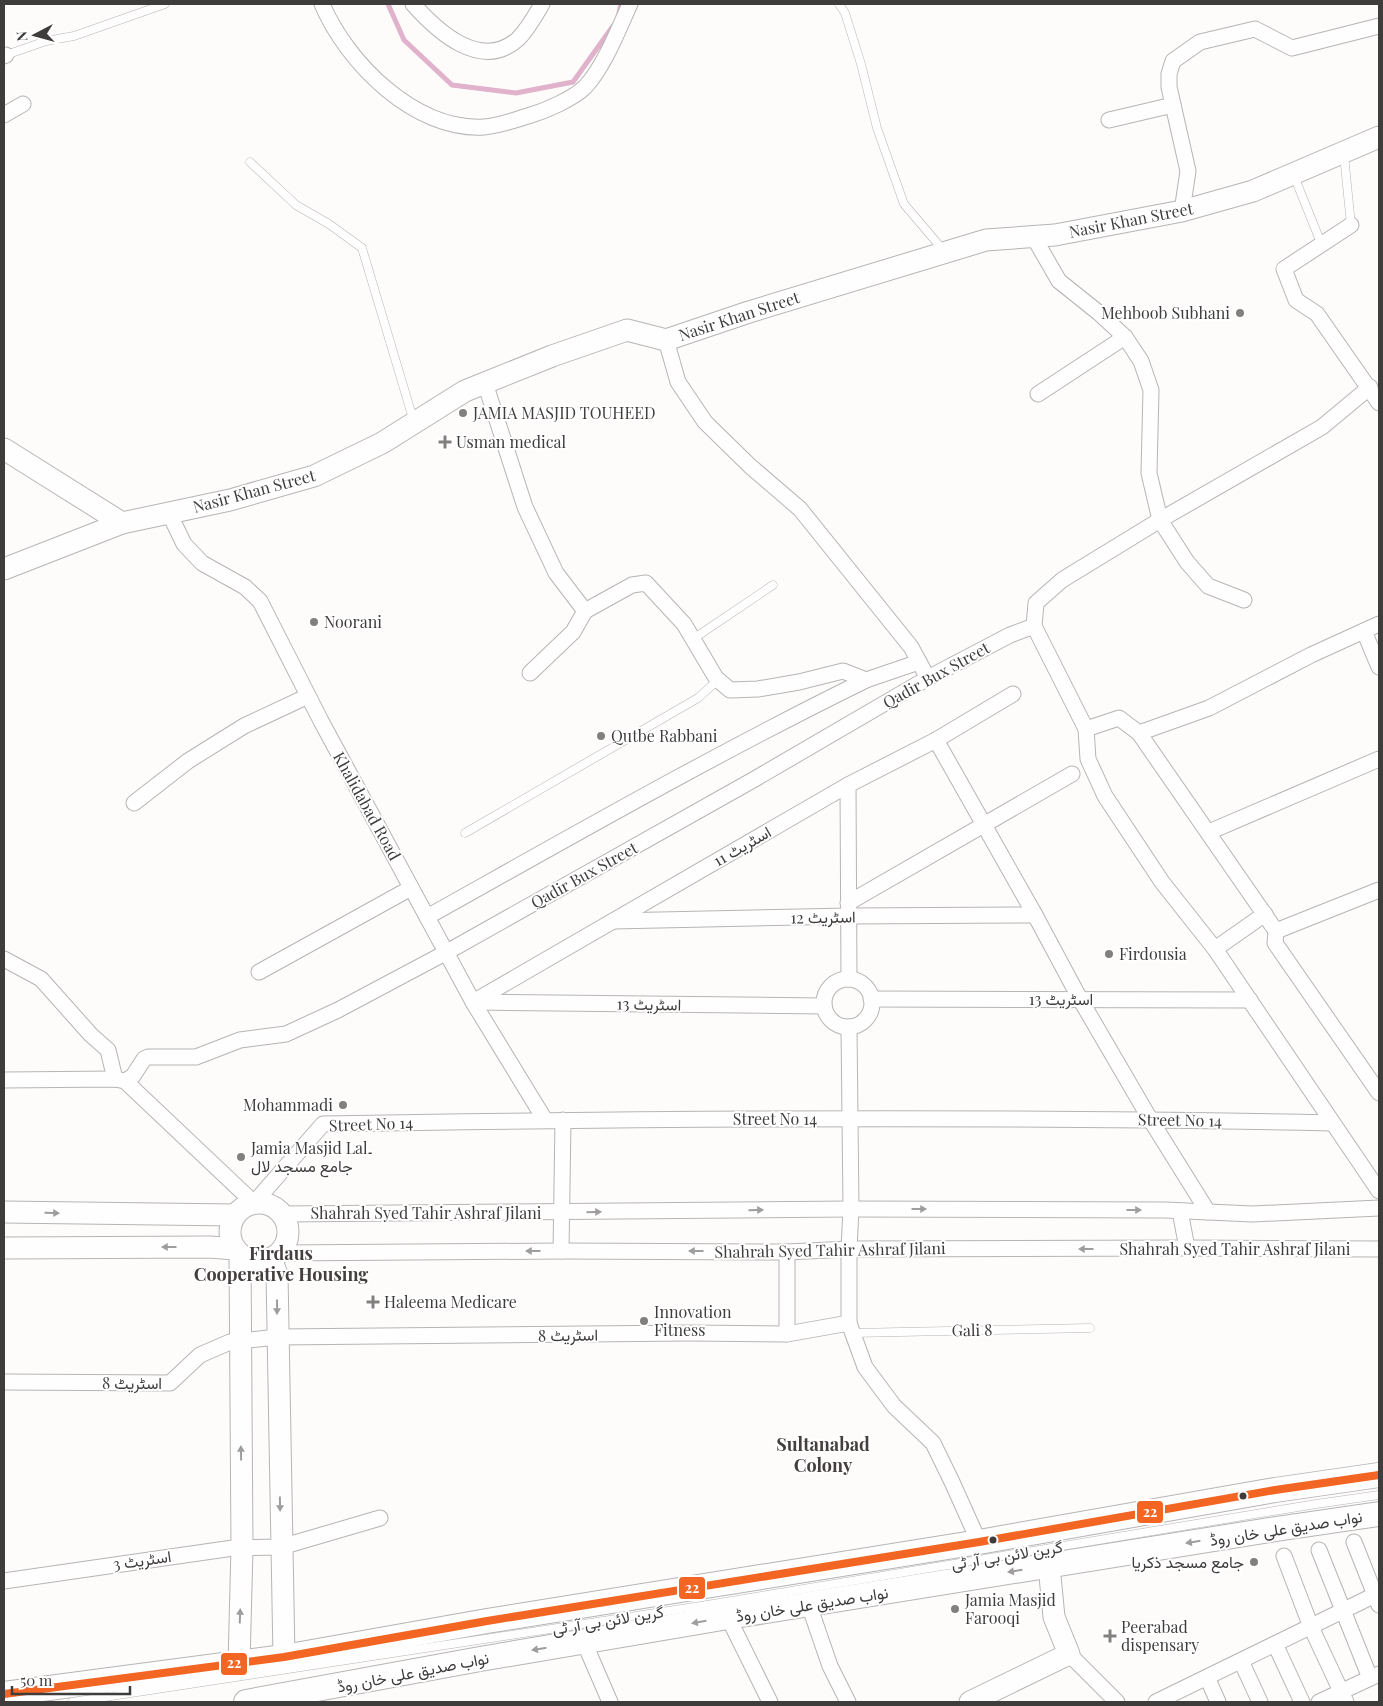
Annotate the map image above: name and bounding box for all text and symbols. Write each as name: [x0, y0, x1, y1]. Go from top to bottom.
north arrow: [10, 10, 60, 60]
text: N: [12, 30, 32, 42]
street label: Nasir Khan Street: [1067, 197, 1195, 242]
street label: Nasir Khan Street: [676, 286, 802, 345]
place label: Mehboob Subhani: [1101, 302, 1230, 323]
marker: Mehboob Subhani: [1234, 307, 1246, 319]
place label: JAMIA MASJID TOUHEED: [472, 402, 656, 423]
marker: JAMIA MASJID TOUHEED: [457, 407, 469, 419]
place label: Usman medical: [456, 431, 566, 452]
marker: Usman medical: [438, 435, 452, 449]
street label: Nasir Khan Street: [190, 464, 318, 517]
place label: Noorani: [324, 611, 382, 632]
marker: Noorani: [308, 616, 320, 628]
street label: Qadir Bux Street: [879, 636, 993, 713]
place label: Qutbe Rabbani: [611, 725, 718, 746]
marker: Qutbe Rabbani: [595, 730, 607, 742]
street label: Khalidabad Road: [329, 748, 406, 864]
street label: اسٹریٹ 11: [709, 821, 775, 871]
street label: Qadir Bux Street: [527, 836, 641, 913]
street label: اسٹریٹ 12: [790, 905, 856, 929]
place label: Firdousia: [1119, 943, 1187, 964]
marker: Firdousia: [1103, 948, 1115, 960]
street label: اسٹریٹ 13: [1029, 988, 1093, 1010]
street label: اسٹریٹ 13: [617, 992, 681, 1016]
place label: Mohammadi: [243, 1094, 333, 1115]
marker: Mohammadi: [337, 1099, 349, 1111]
street label: Street No 14: [733, 1108, 817, 1129]
street label: Street No 14: [1138, 1108, 1222, 1131]
street label: Street No 14: [329, 1112, 414, 1135]
place label: Jamia Masjid Lal۔ جامع مسجد لال: [250, 1137, 372, 1178]
marker: Jamia Masjid Lal۔ جامع مسجد لال: [235, 1151, 247, 1163]
street label: Shahrah Syed Tahir Ashraf Jilani: [310, 1202, 542, 1223]
one-way arrow: [911, 1205, 927, 1213]
one-way arrow: [748, 1206, 764, 1214]
one-way arrow: [1126, 1206, 1142, 1214]
one-way arrow: [586, 1208, 602, 1216]
one-way arrow: [45, 1209, 61, 1217]
street label: Shahrah Syed Tahir Ashraf Jilani: [714, 1237, 946, 1262]
street label: Shahrah Syed Tahir Ashraf Jilani: [1119, 1238, 1351, 1259]
district label: Firdaus Cooperative Housing: [194, 1241, 368, 1286]
one-way arrow: [160, 1243, 176, 1251]
one-way arrow: [1077, 1245, 1093, 1253]
one-way arrow: [525, 1247, 541, 1255]
one-way arrow: [687, 1247, 703, 1255]
place label: Haleema Medicare: [384, 1291, 517, 1312]
marker: Haleema Medicare: [366, 1295, 380, 1309]
one-way arrow: [273, 1299, 281, 1315]
place label: Innovation Fitness: [654, 1301, 732, 1340]
marker: Innovation Fitness: [638, 1315, 650, 1327]
street label: Gali 8: [951, 1319, 993, 1340]
street label: اسٹریٹ 8: [538, 1323, 598, 1347]
street label: اسٹریٹ 8: [102, 1372, 162, 1394]
district label: Sultanabad Colony: [776, 1432, 870, 1477]
one-way arrow: [237, 1445, 245, 1461]
unlabelled marker: [1238, 1491, 1248, 1501]
one-way arrow: [277, 1496, 285, 1512]
line badge: 22: [1136, 1500, 1164, 1524]
text: 22: [1143, 1502, 1157, 1521]
street label: نواب صدیق علی خان روڈ: [1208, 1505, 1364, 1551]
street label: گرین لائن بی آر ٹی: [950, 1535, 1064, 1575]
unlabelled marker: [988, 1535, 998, 1545]
one-way arrow: [1184, 1539, 1200, 1547]
street label: اسٹریٹ 3: [111, 1545, 173, 1575]
place label: جامع مسجد ذکریا: [1132, 1551, 1244, 1574]
marker: جامع مسجد ذکریا: [1248, 1556, 1260, 1568]
one-way arrow: [1007, 1568, 1023, 1576]
line badge: 22: [678, 1576, 706, 1600]
text: 22: [685, 1578, 699, 1597]
street label: نواب صدیق علی خان روڈ: [734, 1581, 890, 1627]
place label: Jamia Masjid Farooqi: [964, 1589, 1056, 1628]
street label: گرین لائن بی آر ٹی: [551, 1600, 665, 1640]
marker: Jamia Masjid Farooqi: [949, 1603, 961, 1615]
one-way arrow: [237, 1607, 245, 1623]
place label: Peerabad dispensary: [1121, 1616, 1199, 1655]
one-way arrow: [691, 1618, 707, 1626]
marker: Peerabad dispensary: [1103, 1629, 1117, 1643]
one-way arrow: [530, 1645, 546, 1653]
street label: نواب صدیق علی خان روڈ: [335, 1647, 491, 1697]
line badge: 22: [220, 1652, 248, 1676]
text: 22: [227, 1653, 241, 1672]
scale bar: [12, 1664, 130, 1696]
text: 50 m: [20, 1670, 53, 1690]

